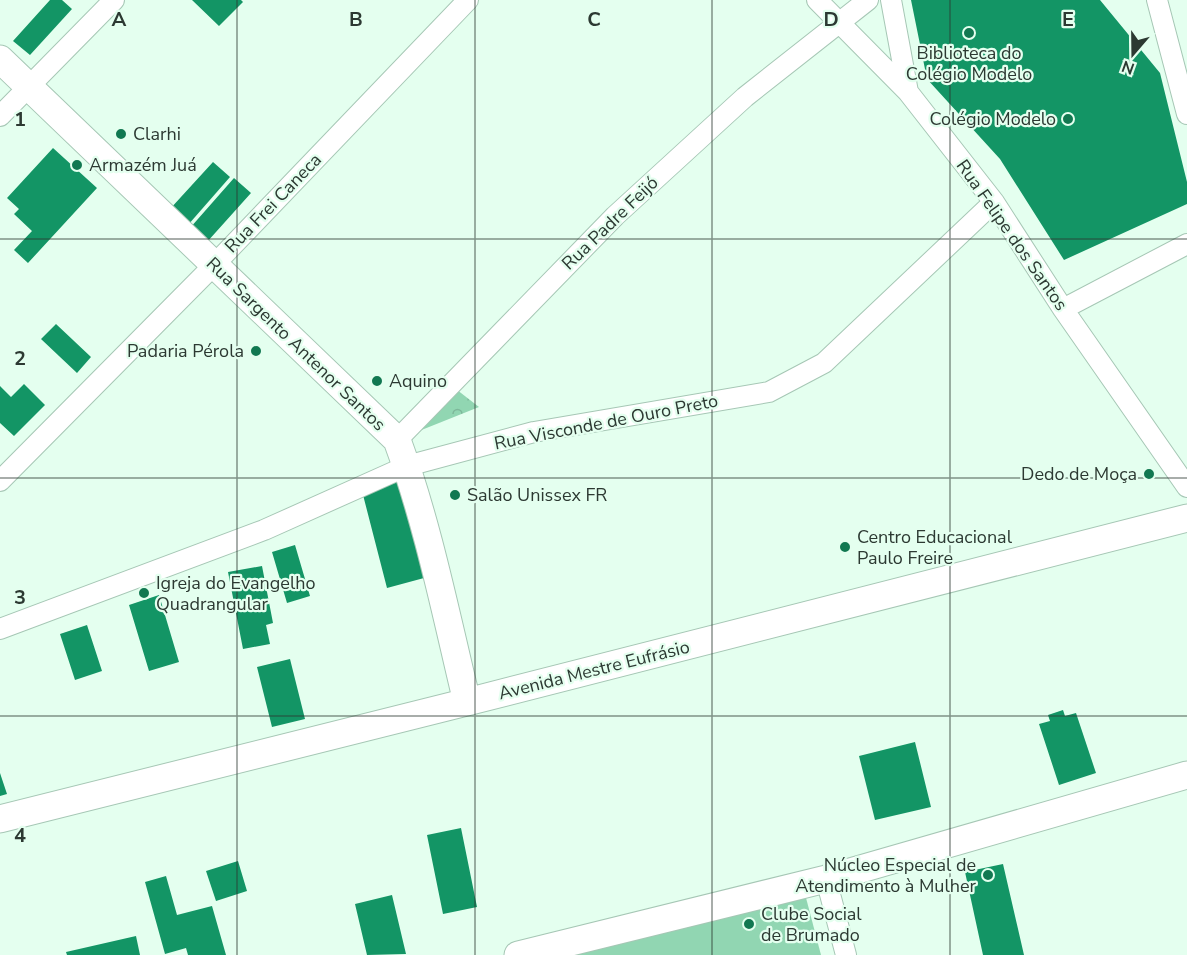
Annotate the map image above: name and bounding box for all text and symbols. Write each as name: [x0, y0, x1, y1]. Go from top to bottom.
text: A: [112, 6, 127, 33]
text: B: [349, 6, 363, 33]
text: C: [587, 6, 601, 33]
text: D: [823, 6, 839, 33]
text: E: [1062, 6, 1074, 33]
north arrow: [1103, 24, 1163, 84]
marker: Biblioteca do Colégio Modelo: [962, 26, 976, 40]
place label: Biblioteca do Colégio Modelo: [906, 41, 1032, 86]
text: N: [1119, 55, 1138, 80]
text: 1: [14, 106, 26, 133]
place label: Colégio Modelo: [930, 107, 1056, 131]
marker: Colégio Modelo: [1061, 112, 1075, 126]
place label: Clarhi: [133, 122, 181, 146]
marker: Clarhi: [114, 127, 128, 141]
street label: Rua Frei Caneca: [219, 148, 327, 258]
place label: Armazém Juá: [89, 153, 197, 177]
street label: Rua Felipe dos Santos: [951, 155, 1073, 315]
marker: Armazém Juá: [70, 158, 84, 172]
street label: Rua Padre Feijó: [557, 171, 663, 275]
street label: Rua Sargento Antenor Santos: [201, 252, 391, 436]
place label: Padaria Pérola: [127, 339, 244, 363]
marker: Padaria Pérola: [249, 344, 263, 358]
text: 2: [14, 345, 26, 372]
place label: Aquino: [389, 369, 447, 393]
marker: Aquino: [370, 374, 384, 388]
street label: Rua Visconde de Ouro Preto: [492, 389, 720, 455]
place label: Dedo de Moça: [1021, 462, 1137, 486]
marker: Dedo de Moça: [1142, 467, 1156, 481]
place label: Salão Unissex FR: [467, 483, 607, 507]
marker: Salão Unissex FR: [448, 488, 462, 502]
place label: Centro Educacional Paulo Freire: [857, 525, 1013, 570]
marker: Centro Educacional Paulo Freire: [838, 540, 852, 554]
place label: Igreja do Evangelho Quadrangular: [156, 571, 315, 616]
text: 3: [14, 584, 26, 611]
marker: Igreja do Evangelho Quadrangular: [137, 586, 151, 600]
street label: Avenida Mestre Eufrásio: [496, 635, 692, 705]
text: 4: [14, 822, 26, 849]
place label: Núcleo Especial de Atendimento à Mulher: [795, 853, 977, 898]
marker: Núcleo Especial de Atendimento à Mulher: [981, 868, 995, 882]
place label: Clube Social de Brumado: [761, 902, 862, 947]
marker: Clube Social de Brumado: [742, 917, 756, 931]

